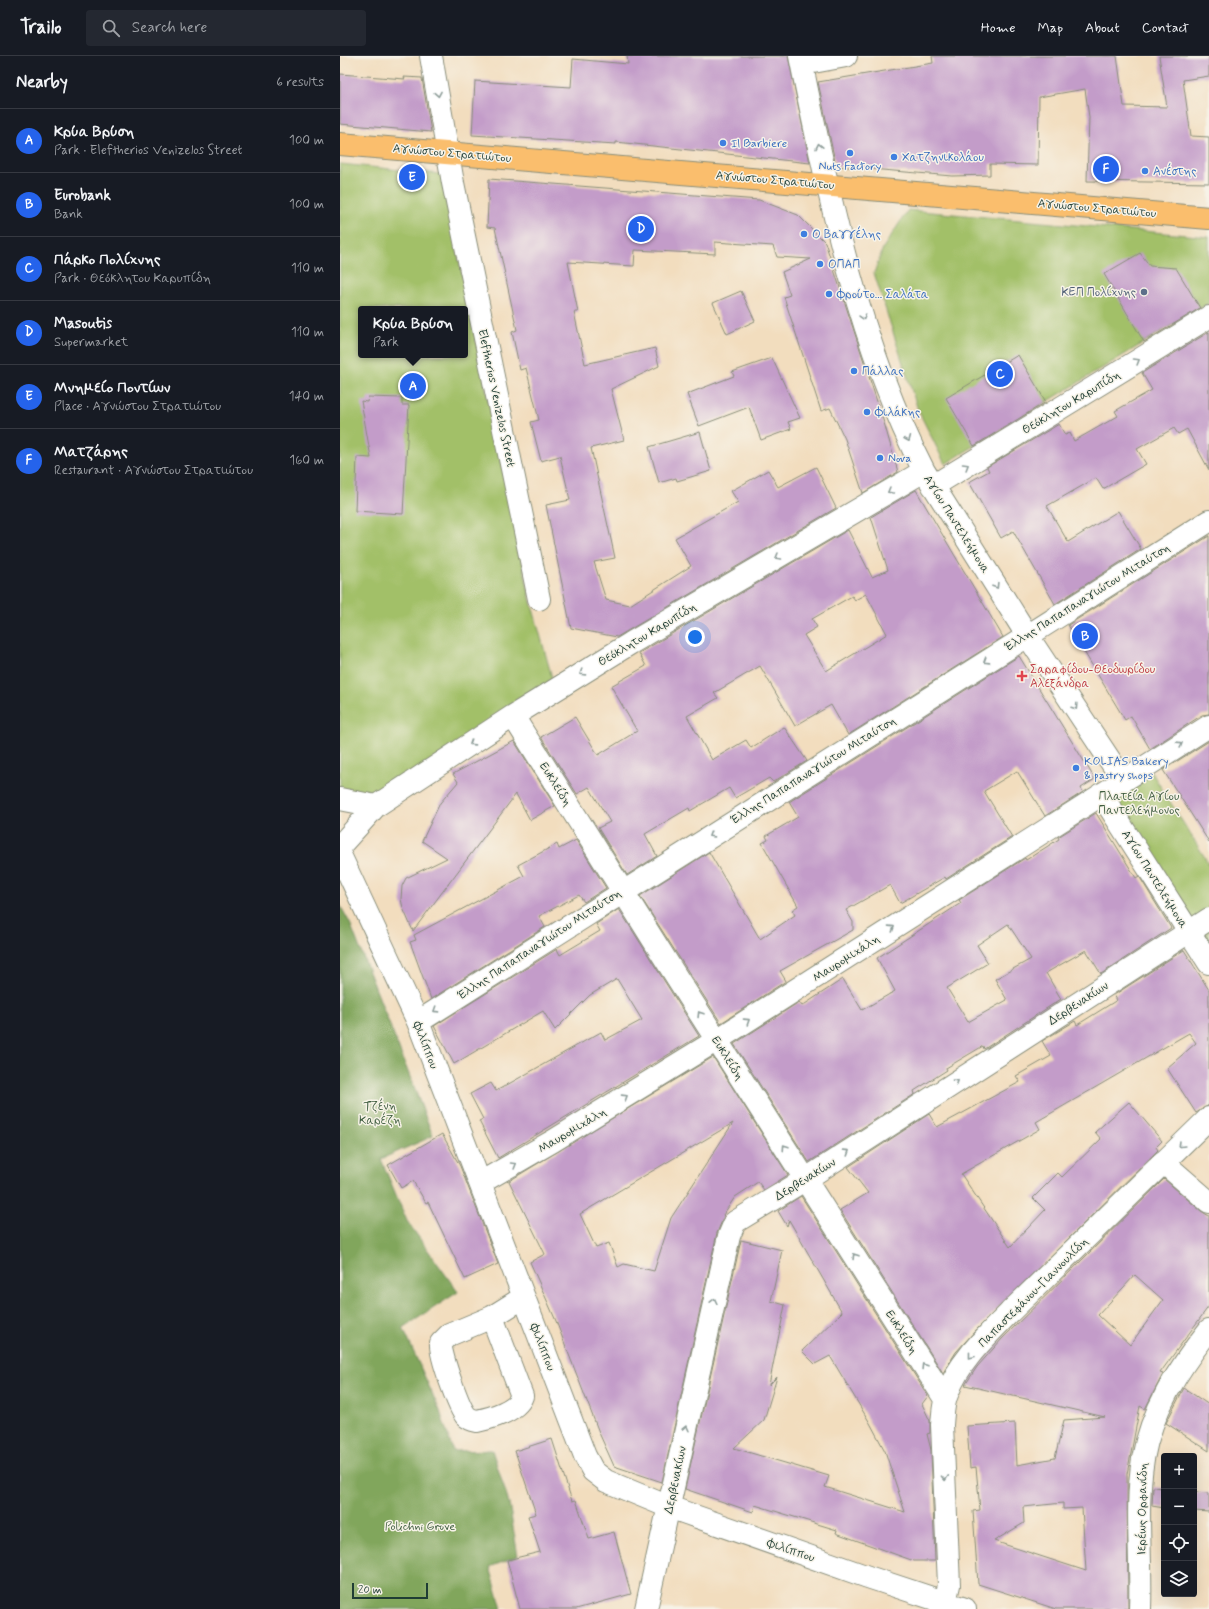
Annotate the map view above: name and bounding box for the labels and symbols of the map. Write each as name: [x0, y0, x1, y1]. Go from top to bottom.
one-way arrow: [433, 91, 442, 98]
place label: Il Barbiere: [731, 136, 787, 152]
marker: Il Barbiere: [718, 138, 728, 148]
street label: Αγνώστου Στρατιώτου: [392, 141, 512, 167]
one-way arrow: [816, 143, 824, 150]
marker: Nuts Factory: [845, 148, 855, 158]
place label: Χατζηνικολάου: [902, 150, 984, 166]
marker: Χατζηνικολάου: [889, 152, 899, 162]
pin: F: [1093, 154, 1119, 184]
place label: Nuts Factory: [819, 159, 881, 175]
pin: E: [399, 162, 425, 192]
place label: Ανέστης: [1153, 163, 1196, 180]
marker: Ανέστης: [1140, 166, 1150, 176]
street label: Αγνώστου Στρατιώτου: [715, 168, 835, 194]
street label: Αγνώστου Στρατιώτου: [1037, 196, 1157, 222]
pin: D: [628, 214, 654, 244]
place label: Ο Βαγγέλης: [812, 226, 881, 243]
marker: Ο Βαγγέλης: [799, 229, 809, 239]
place label: ΟΠΑΠ: [828, 257, 860, 273]
marker: ΟΠΑΠ: [815, 259, 825, 269]
place label: ΚΕΠ Πολίχνης: [1062, 285, 1136, 301]
place label: Φρούτο... Σαλάτα: [836, 287, 929, 303]
marker: ΚΕΠ Πολίχνης: [1139, 287, 1149, 297]
marker: Φρούτο... Σαλάτα: [824, 289, 834, 299]
one-way arrow: [858, 313, 867, 320]
street label: Eleftherios Venizelos Street: [474, 328, 519, 469]
pin: C: [987, 359, 1013, 389]
one-way arrow: [1133, 359, 1140, 366]
place label: Πάλλας: [862, 364, 904, 380]
marker: Πάλλας: [849, 366, 859, 376]
street label: Θεόκλητου Καρυπίδη: [1019, 367, 1124, 439]
pin: A: [400, 371, 426, 401]
place label: Φιλάκης: [874, 405, 920, 421]
marker: Φιλάκης: [862, 407, 872, 417]
one-way arrow: [903, 435, 911, 442]
place label: Nova: [888, 451, 912, 467]
marker: Nova: [875, 453, 885, 463]
one-way arrow: [962, 463, 969, 470]
street label: Αγίου Παντελεήμονα: [919, 472, 993, 577]
one-way arrow: [887, 486, 894, 493]
street label: Έλλης Παπαπαναγιώτου Μιταύτση: [1002, 540, 1173, 656]
one-way arrow: [775, 552, 782, 559]
one-way arrow: [992, 582, 999, 589]
street label: Θεόκλητου Καρυπίδη: [595, 599, 700, 671]
pin: B: [1072, 621, 1098, 651]
your location: [685, 627, 705, 647]
one-way arrow: [983, 656, 990, 663]
place label: Σαραφίδου-Θεοδωρίδου Αλεξάνδρα: [1030, 662, 1156, 692]
one-way arrow: [579, 669, 586, 676]
marker: Σαραφίδου-Θεοδωρίδου Αλεξάνδρα: [1017, 671, 1027, 681]
one-way arrow: [1070, 703, 1077, 710]
street label: Έλλης Παπαπαναγιώτου Μιταύτση: [728, 713, 899, 829]
one-way arrow: [469, 738, 476, 746]
one-way arrow: [1176, 742, 1183, 749]
place label: KOLIAS Bakery & pastry shops: [1084, 754, 1169, 784]
street label: Ευκλείδη: [535, 760, 575, 810]
marker: KOLIAS Bakery & pastry shops: [1071, 763, 1081, 773]
park label: Πλατεία Αγίου Παντελεήμονος: [1098, 789, 1180, 819]
street label: Αγίου Παντελεήμονα: [1117, 827, 1191, 932]
one-way arrow: [708, 830, 715, 838]
street label: Έλλης Παπαπαναγιώτου Μιταύτση: [455, 886, 625, 1004]
one-way arrow: [888, 925, 895, 933]
street label: Μαυρομιχάλη: [810, 931, 883, 986]
street label: Δερβενακίων: [1045, 978, 1112, 1029]
one-way arrow: [433, 1005, 440, 1013]
one-way arrow: [698, 1011, 705, 1018]
street label: Φιλίππου: [408, 1018, 442, 1072]
one-way arrow: [743, 1018, 750, 1026]
street label: Ευκλείδη: [707, 1034, 747, 1084]
one-way arrow: [952, 1079, 959, 1086]
one-way arrow: [621, 1094, 628, 1102]
park label: Τζένη Καρέζη: [359, 1098, 401, 1129]
street label: Μαυρομιχάλη: [536, 1104, 610, 1157]
one-way arrow: [1178, 1140, 1186, 1148]
one-way arrow: [782, 1144, 790, 1151]
one-way arrow: [843, 1149, 850, 1157]
street label: Δερβενακίων: [772, 1155, 839, 1205]
one-way arrow: [510, 1162, 517, 1169]
street label: Παπαστεφάνου-Γιαννουλίδη: [975, 1234, 1092, 1351]
one-way arrow: [852, 1253, 860, 1260]
one-way arrow: [710, 1298, 718, 1304]
street label: Ευκλείδη: [881, 1308, 921, 1358]
street label: Φιλίππου: [525, 1320, 559, 1374]
one-way arrow: [969, 1351, 976, 1358]
one-way arrow: [921, 1363, 929, 1370]
one-way arrow: [682, 1425, 690, 1431]
street label: Δερβενακίων: [661, 1445, 691, 1516]
street label: Ιερέως Ορφανίδη: [1133, 1462, 1152, 1555]
one-way arrow: [940, 1475, 949, 1481]
park label: Polichni Grove: [385, 1519, 455, 1535]
street label: Φιλίππου: [764, 1535, 817, 1567]
scale bar: [352, 1581, 428, 1600]

